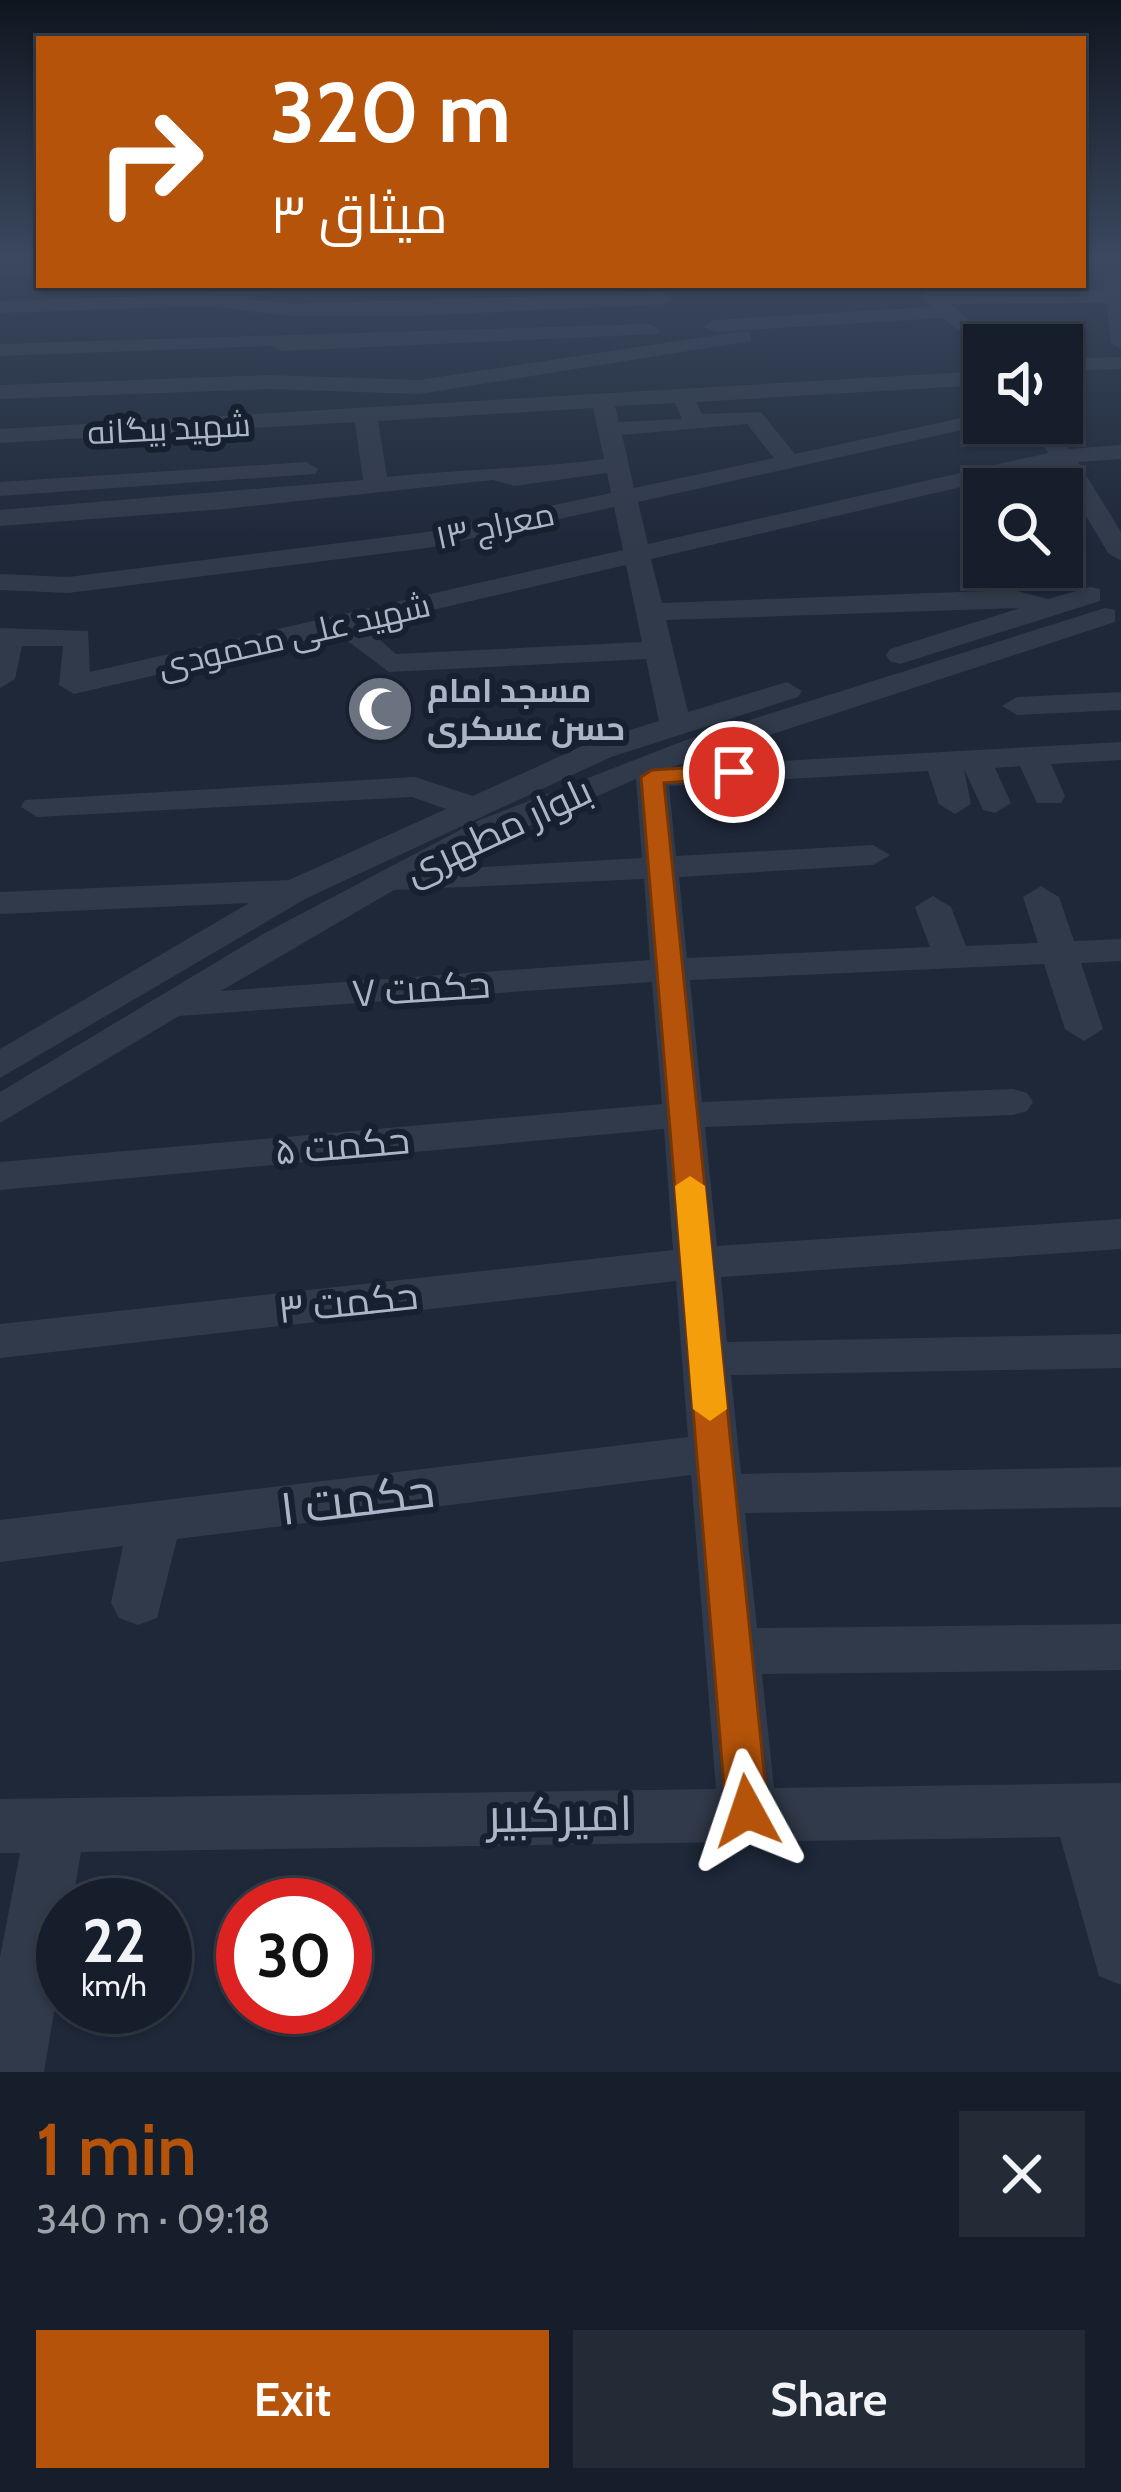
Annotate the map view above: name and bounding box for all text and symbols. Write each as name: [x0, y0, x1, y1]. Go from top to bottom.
text: 320 m: [270, 61, 511, 163]
icon: right: [72, 84, 228, 240]
text: میثاق ۳: [270, 181, 448, 247]
map controls: [963, 324, 1083, 588]
button: sound: [963, 324, 1083, 444]
street label: شهید بیگانه: [86, 404, 252, 452]
button: search: [963, 468, 1083, 588]
street label: معراج ۱۳: [432, 493, 558, 560]
street label: شهید علی محمودی: [154, 584, 434, 687]
place label: مسجد امام حسن عسکری: [427, 670, 625, 748]
mosque icon: مسجد امام حسن عسکری: [345, 674, 415, 744]
pin: [683, 721, 785, 823]
icon: arrive: [701, 739, 767, 805]
street label: بلوار مطهری: [397, 766, 599, 894]
street label: حکمت ۷: [350, 959, 492, 1017]
street label: حکمت ۵: [272, 1115, 412, 1175]
street label: حکمت ۳: [276, 1271, 420, 1333]
street label: حکمت ۱: [276, 1461, 438, 1537]
position arrow: [684, 1748, 810, 1874]
street label: امیرکبیر: [484, 1784, 633, 1844]
speed limit sign: 30: [216, 1878, 372, 2034]
text: 22: [82, 1904, 146, 1977]
text: km/h: [81, 1967, 147, 2004]
text: 1 min: [36, 2106, 197, 2193]
button: close: [959, 2111, 1085, 2237]
text: 340 m · 09:18: [36, 2195, 271, 2243]
button: Exit: [36, 2330, 549, 2468]
button: Share: [573, 2330, 1085, 2468]

